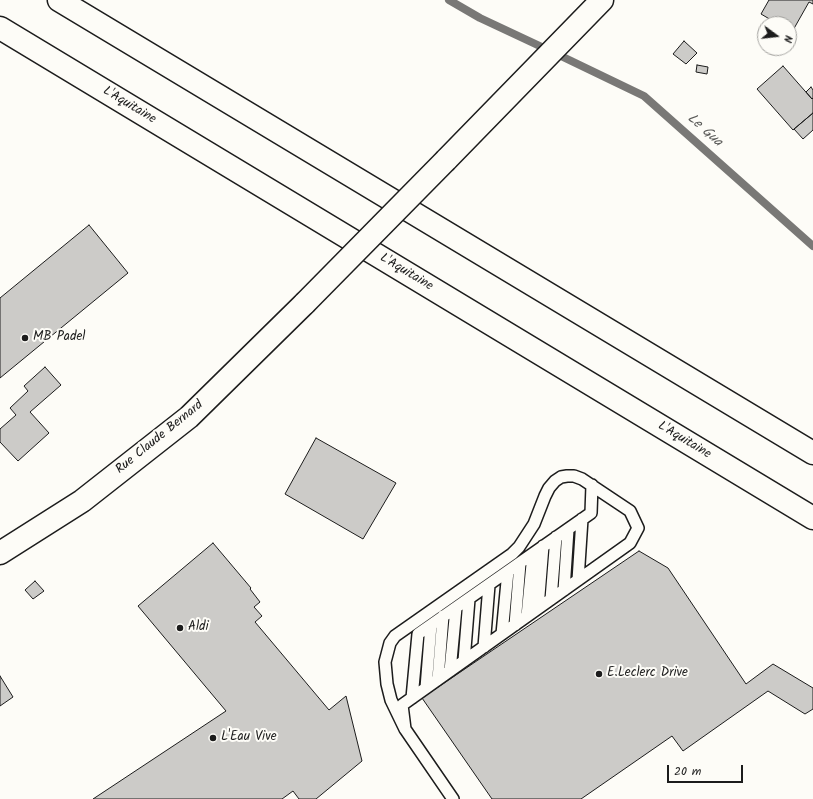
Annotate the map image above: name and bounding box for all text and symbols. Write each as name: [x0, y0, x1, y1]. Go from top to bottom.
north arrow: [757, 16, 797, 56]
text: N: [778, 33, 797, 45]
street label: L'Aquitaine: [100, 84, 158, 128]
water label: Le Gua: [683, 111, 725, 151]
street label: L'Aquitaine: [377, 251, 435, 295]
place label: MB Padel: [33, 330, 85, 346]
marker: MB Padel: [20, 333, 30, 343]
street label: Rue Claude Bernard: [113, 398, 207, 478]
street label: L'Aquitaine: [655, 419, 713, 463]
place label: Aldi: [188, 620, 209, 636]
marker: Aldi: [175, 623, 185, 633]
place label: E.Leclerc Drive: [607, 666, 688, 682]
marker: E.Leclerc Drive: [594, 669, 604, 679]
place label: L'Eau Vive: [221, 730, 276, 746]
marker: L'Eau Vive: [208, 733, 218, 743]
scale bar: [669, 757, 745, 783]
text: 20 m: [674, 762, 701, 781]

